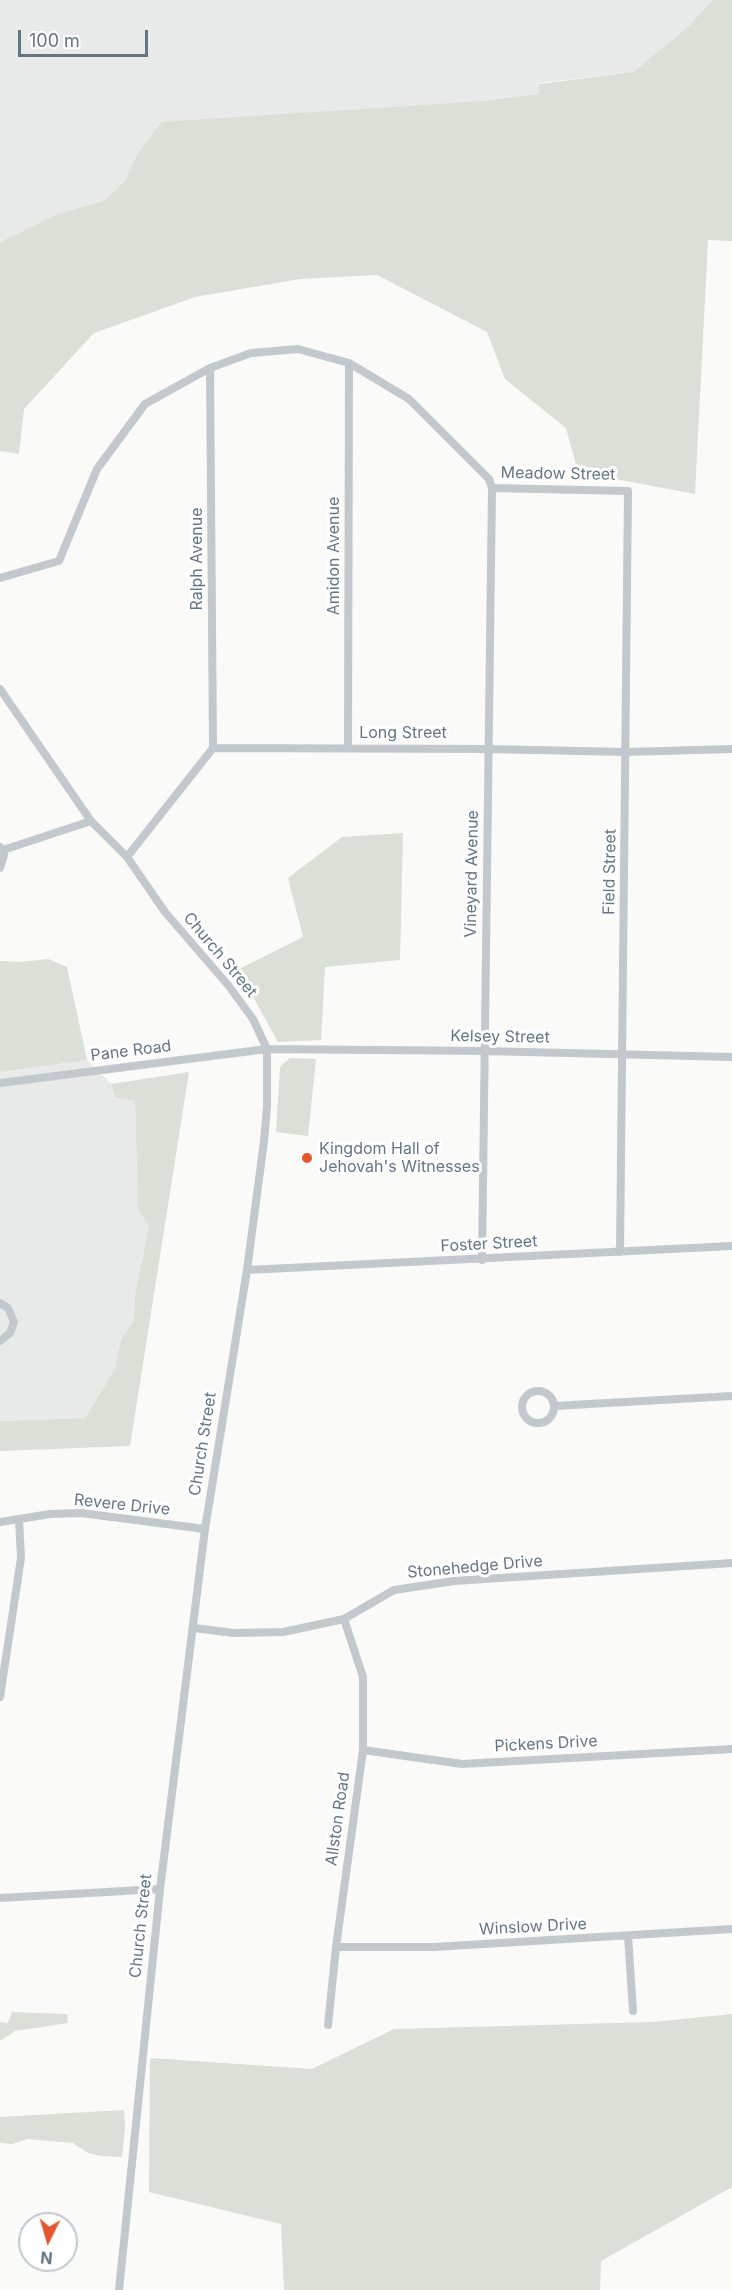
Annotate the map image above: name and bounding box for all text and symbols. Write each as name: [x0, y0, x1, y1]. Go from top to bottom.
scale bar: [21, 18, 152, 56]
text: 100 m: [29, 30, 80, 51]
street label: Meadow Street: [500, 463, 616, 485]
street label: Amidon Avenue: [324, 497, 344, 615]
street label: Ralph Avenue: [187, 507, 207, 611]
street label: Long Street: [359, 723, 447, 743]
street label: Vineyard Avenue: [461, 810, 483, 938]
street label: Field Street: [600, 829, 620, 915]
street label: Church Street: [179, 909, 261, 1001]
street label: Kelsey Street: [450, 1027, 550, 1047]
street label: Pane Road: [90, 1037, 172, 1065]
place label: Kingdom Hall of Jehovah's Witnesses: [319, 1139, 480, 1177]
marker: Kingdom Hall of Jehovah's Witnesses: [300, 1151, 314, 1165]
street label: Foster Street: [440, 1232, 538, 1256]
street label: Church Street: [185, 1391, 221, 1497]
street label: Revere Drive: [73, 1490, 171, 1520]
street label: Stonehedge Drive: [407, 1552, 543, 1582]
street label: Pickens Drive: [494, 1732, 598, 1756]
street label: Allston Road: [322, 1771, 354, 1867]
street label: Church Street: [126, 1873, 156, 1979]
street label: Winslow Drive: [479, 1915, 587, 1939]
north arrow: [18, 2212, 78, 2272]
text: N: [40, 2247, 54, 2268]

